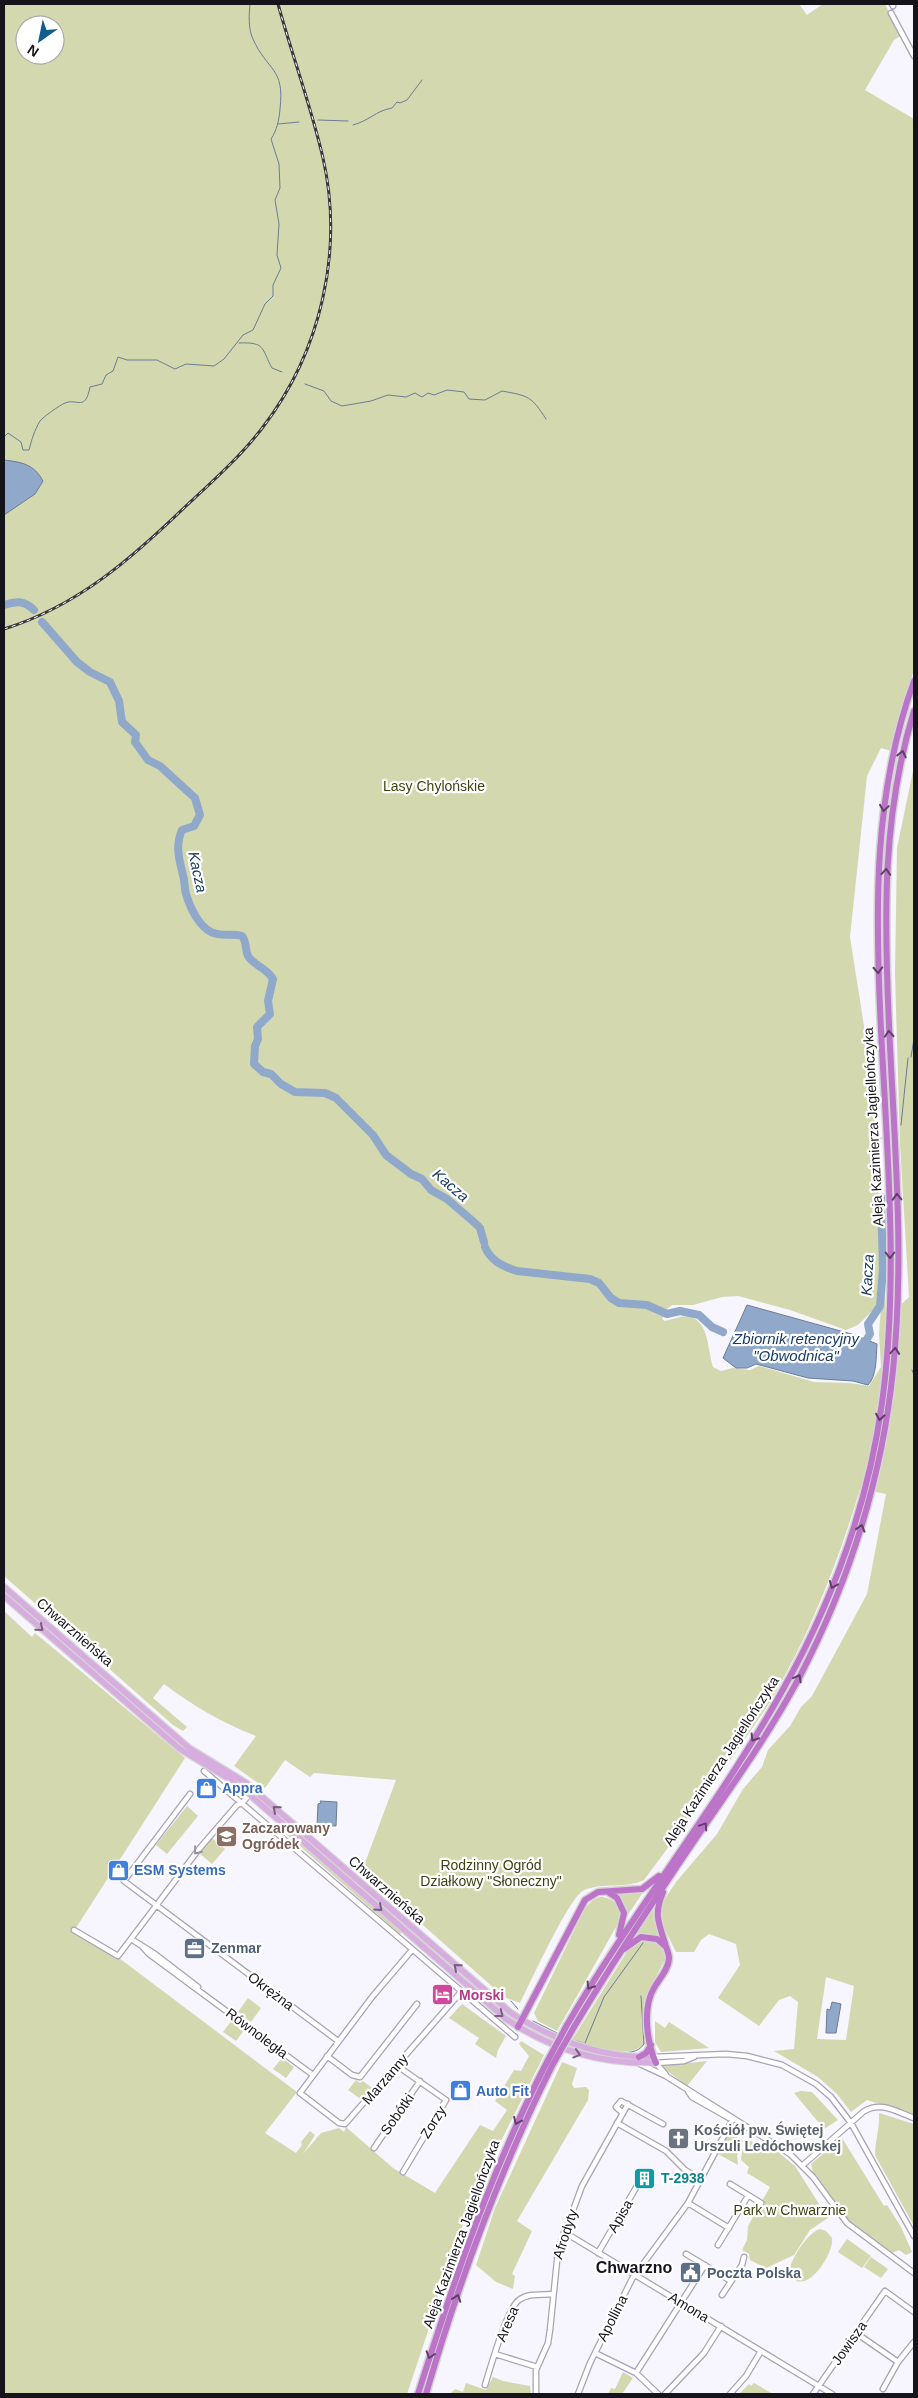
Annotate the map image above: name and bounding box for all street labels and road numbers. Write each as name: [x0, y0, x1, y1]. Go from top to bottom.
street label: Aleja Kazimierza Jagiellończyka: [860, 1027, 886, 1227]
street label: Chwarznieńska: [34, 1595, 117, 1670]
street label: Aleja Kazimierza Jagiellończyka: [660, 1673, 782, 1849]
street label: Chwarznieńska: [346, 1853, 429, 1928]
street label: Okrężna: [245, 1969, 297, 2013]
street label: Równoległa: [223, 2005, 291, 2062]
street label: Marzanny: [359, 2051, 411, 2107]
street label: Sobótki: [377, 2090, 417, 2138]
street label: Zorzy: [417, 2103, 449, 2141]
street label: Aleja Kazimierza Jagiellończyka: [419, 2137, 503, 2330]
street label: Apisa: [604, 2197, 636, 2235]
street label: Afrodyty: [549, 2207, 581, 2261]
street label: Amona: [666, 2289, 712, 2325]
street label: Apollina: [594, 2292, 631, 2344]
street label: Aresa: [492, 2304, 522, 2344]
street label: Jowisza: [828, 2318, 870, 2368]

